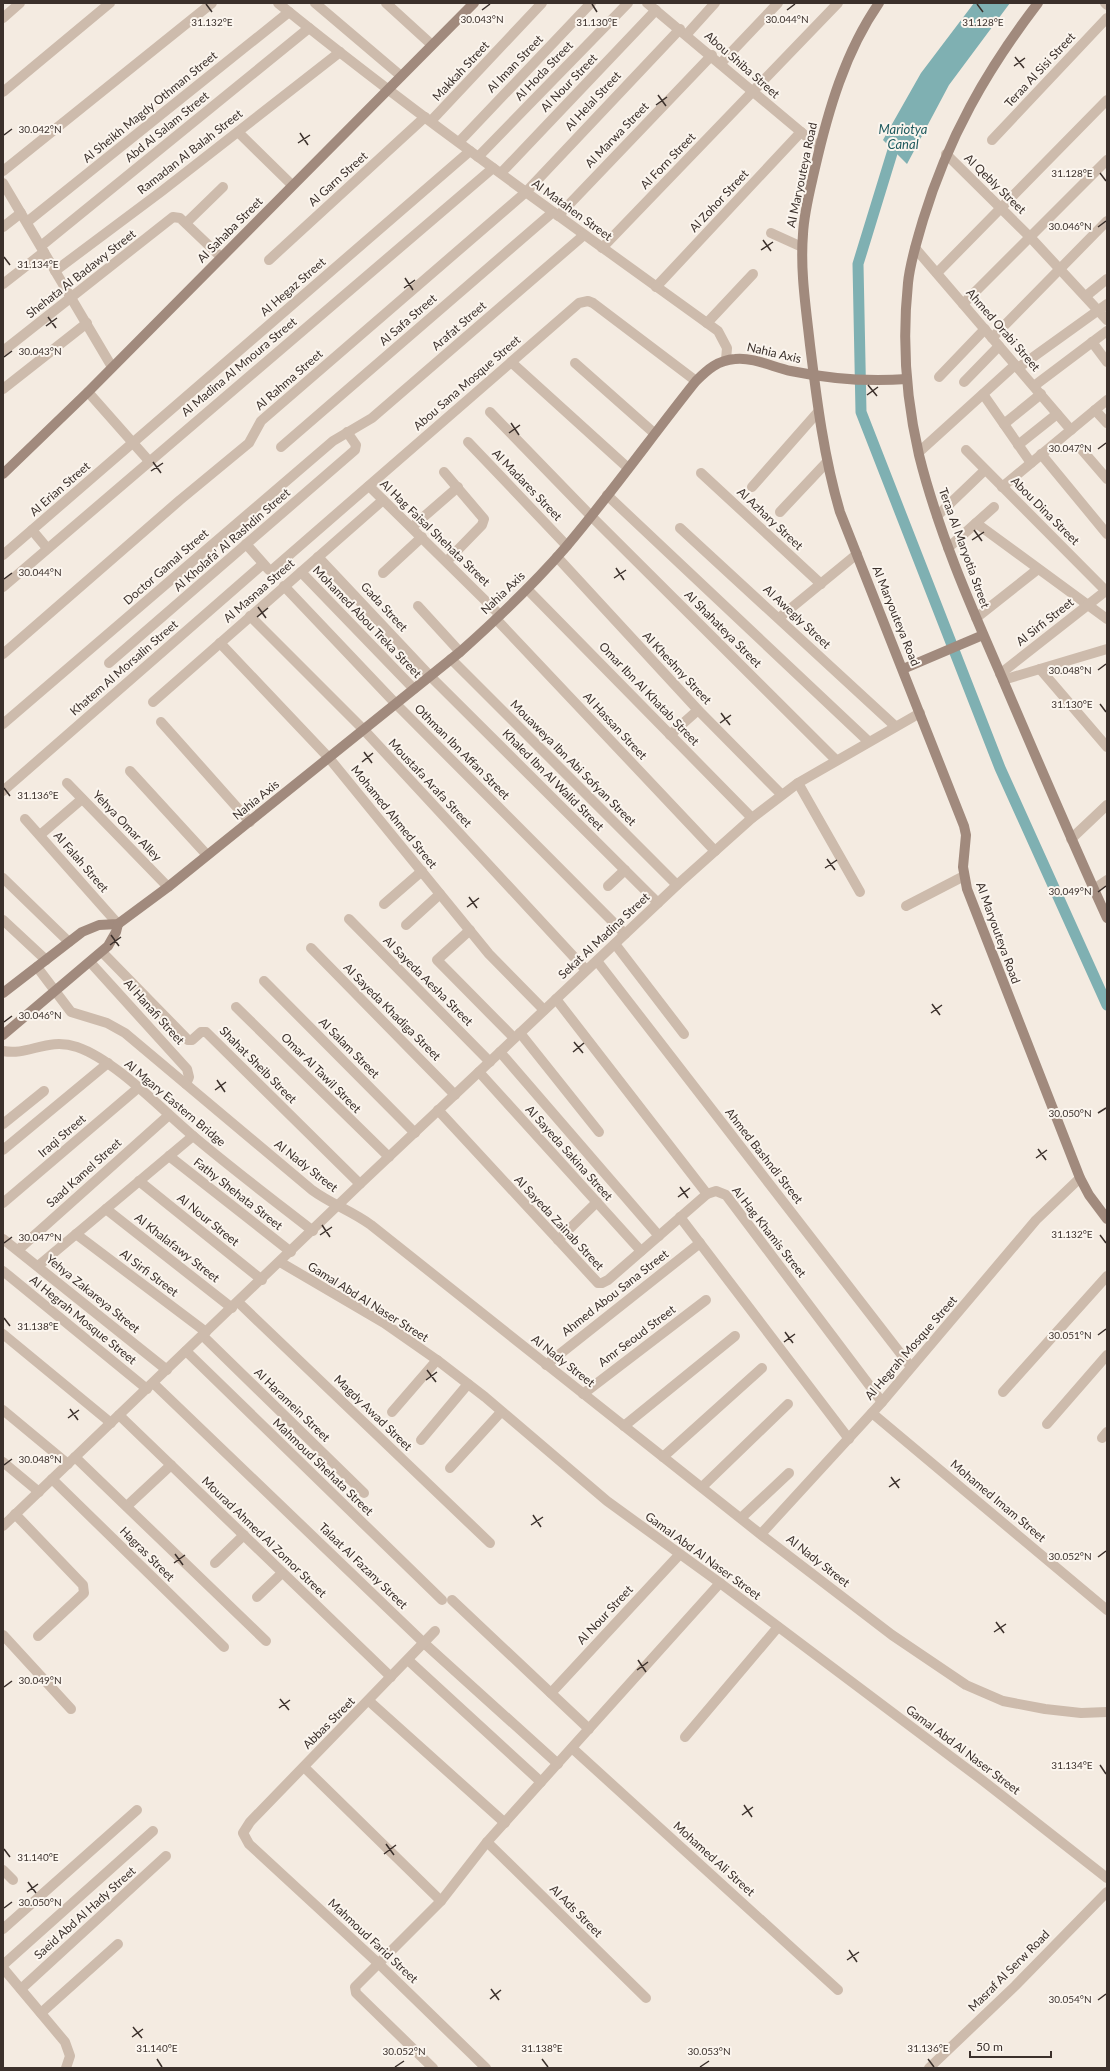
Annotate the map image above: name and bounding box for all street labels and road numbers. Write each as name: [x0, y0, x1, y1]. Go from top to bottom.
street label: Abou Shiba Street: [702, 28, 784, 102]
street label: Teraa Al Sisi Street: [1001, 29, 1079, 110]
street label: Al Iman Street: [483, 31, 546, 96]
street label: Makkah Street: [429, 37, 493, 104]
street label: Al Hoda Street: [511, 37, 576, 104]
street label: Al Sheikh Magdy Othman Street: [79, 47, 221, 166]
street label: Al Nour Street: [537, 50, 601, 115]
street label: Al Helal Street: [561, 67, 624, 133]
street label: Abd Al Salam Street: [122, 88, 212, 165]
street label: Al Marwa Street: [582, 98, 652, 171]
street label: Ramadan Al Balah Street: [134, 106, 246, 197]
street label: Al Maryouteya Road: [783, 121, 820, 229]
street label: Al Forn Street: [637, 129, 699, 192]
street label: Al Garn Street: [305, 148, 371, 209]
street label: Al Qebly Street: [961, 150, 1030, 217]
street label: Al Zohor Street: [686, 166, 752, 235]
street label: Al Matahen Street: [529, 175, 616, 244]
street label: Al Sahaba Street: [194, 193, 266, 266]
street label: Shehata Al Badawy Street: [23, 226, 139, 321]
street label: Al Hegaz Street: [257, 254, 329, 319]
street label: Ahmed Orabi Street: [963, 285, 1044, 375]
street label: Al Safa Street: [376, 290, 440, 349]
street label: Arafat Street: [428, 297, 490, 353]
street label: Al Madina Al Mnoura Street: [178, 313, 300, 419]
street label: Abou Sana Mosque Street: [410, 332, 524, 433]
street label: Nahia Axis: [745, 339, 803, 366]
street label: Al Rahma Street: [252, 346, 326, 413]
street label: Al Madares Street: [489, 446, 566, 524]
street label: Al Erian Street: [26, 458, 94, 519]
street label: Abou Dina Street: [1008, 473, 1083, 548]
street label: Al Hag Faisal Shehata Street: [377, 476, 494, 590]
street label: Al Kholafa' Al Rashdin Street: [170, 484, 294, 594]
street label: Al Azhary Street: [734, 484, 807, 553]
street label: Teraa Al Maryotia Street: [936, 486, 993, 611]
street label: Doctor Gamal Street: [120, 525, 212, 608]
street label: Al Masnaa Street: [220, 555, 298, 626]
street label: Mohamed Abou Treka Street: [310, 562, 425, 681]
street label: Al Maryouteya Road: [869, 563, 923, 668]
street label: Nahia Axis: [478, 568, 528, 617]
street label: Gada Street: [358, 579, 411, 635]
street label: Al Awegly Street: [761, 582, 835, 652]
street label: Al Shahateya Street: [682, 587, 765, 671]
street label: Al Sirfi Street: [1013, 594, 1077, 649]
street label: Khatem Al Morsalin Street: [67, 616, 181, 719]
street label: Al Kheshny Street: [640, 628, 715, 708]
street label: Omar Ibn Al Khatab Street: [596, 639, 703, 749]
street label: Al Hassan Street: [580, 689, 651, 763]
street label: Mouaweya Ibn Abi Sofyan Street: [507, 697, 640, 829]
street label: Othman Ibn Affan Street: [412, 701, 514, 803]
street label: Khaled Ibn Al Walid Street: [499, 726, 608, 834]
street label: Moustafa Arafa Street: [385, 735, 476, 831]
street label: Mohamed Ahmed Street: [348, 762, 441, 872]
street label: Nahia Axis: [229, 776, 282, 823]
street label: Yehya Omar Alley: [90, 787, 165, 865]
street label: Al Falah Street: [51, 828, 112, 896]
street label: Al Maryouteya Road: [973, 880, 1024, 986]
street label: Sekat Al Madina Street: [555, 889, 653, 982]
street label: Al Sayeda Aesha Street: [380, 933, 477, 1029]
street label: Al Sayeda Khadiga Street: [341, 960, 445, 1064]
street label: Al Hanafi Street: [121, 976, 188, 1048]
street label: Al Salam Street: [316, 1014, 383, 1082]
street label: Shahat Sheib Street: [217, 1023, 300, 1107]
street label: Omar Al Tawil Street: [278, 1029, 365, 1116]
street label: Al Mgary Eastern Bridge: [122, 1056, 229, 1149]
street label: Al Sayeda Sakina Street: [523, 1102, 617, 1204]
street label: Ahmed Bashndi Street: [722, 1105, 807, 1207]
street label: Iraqi Street: [35, 1111, 89, 1160]
street label: Saad Kamel Street: [43, 1135, 125, 1210]
street label: Al Nady Street: [272, 1136, 342, 1195]
street label: Fathy Shehata Street: [191, 1154, 286, 1233]
street label: Al Sayeda Zainab Street: [511, 1172, 608, 1274]
street label: Al Hag Khamis Street: [729, 1183, 810, 1281]
street label: Al Nour Street: [174, 1190, 243, 1250]
street label: Al Khalafawy Street: [132, 1210, 223, 1286]
street label: Al Sirfi Street: [117, 1246, 182, 1300]
street label: Ahmed Abou Sana Street: [558, 1246, 672, 1339]
street label: Yehya Zakareya Street: [43, 1251, 144, 1336]
street label: Gamal Abd Al Naser Street: [305, 1258, 432, 1345]
street label: Al Hegrah Mosque Street: [27, 1272, 140, 1368]
street label: Al Hegrah Mosque Street: [861, 1292, 960, 1403]
street label: Amr Seoud Street: [595, 1301, 679, 1370]
street label: Al Nady Street: [529, 1331, 599, 1390]
street label: Al Haramein Street: [251, 1365, 334, 1445]
street label: Magdy Awad Street: [331, 1372, 416, 1454]
street label: Mahmoud Shehata Street: [270, 1415, 377, 1519]
street label: Mohamed Imam Street: [948, 1456, 1050, 1545]
street label: Mourad Ahmed Al Zomor Street: [199, 1473, 330, 1601]
street label: Gamal Abd Al Naser Street: [642, 1509, 765, 1603]
street label: Talaat Al Fazany Street: [316, 1519, 411, 1612]
street label: Hagras Street: [117, 1523, 178, 1585]
street label: Al Nady Street: [784, 1531, 854, 1590]
street label: Al Nour Street: [573, 1582, 636, 1647]
street label: Abbas Street: [300, 1693, 358, 1752]
street label: Gamal Abd Al Naser Street: [903, 1702, 1024, 1798]
street label: Mohamed Ali Street: [670, 1818, 759, 1900]
street label: Saeid Abd Al Hady Street: [31, 1863, 139, 1962]
street label: Al Ads Street: [547, 1881, 606, 1941]
street label: Mahmoud Farid Street: [325, 1895, 422, 1987]
street label: Masraf Al Serw Road: [965, 1927, 1052, 2014]

